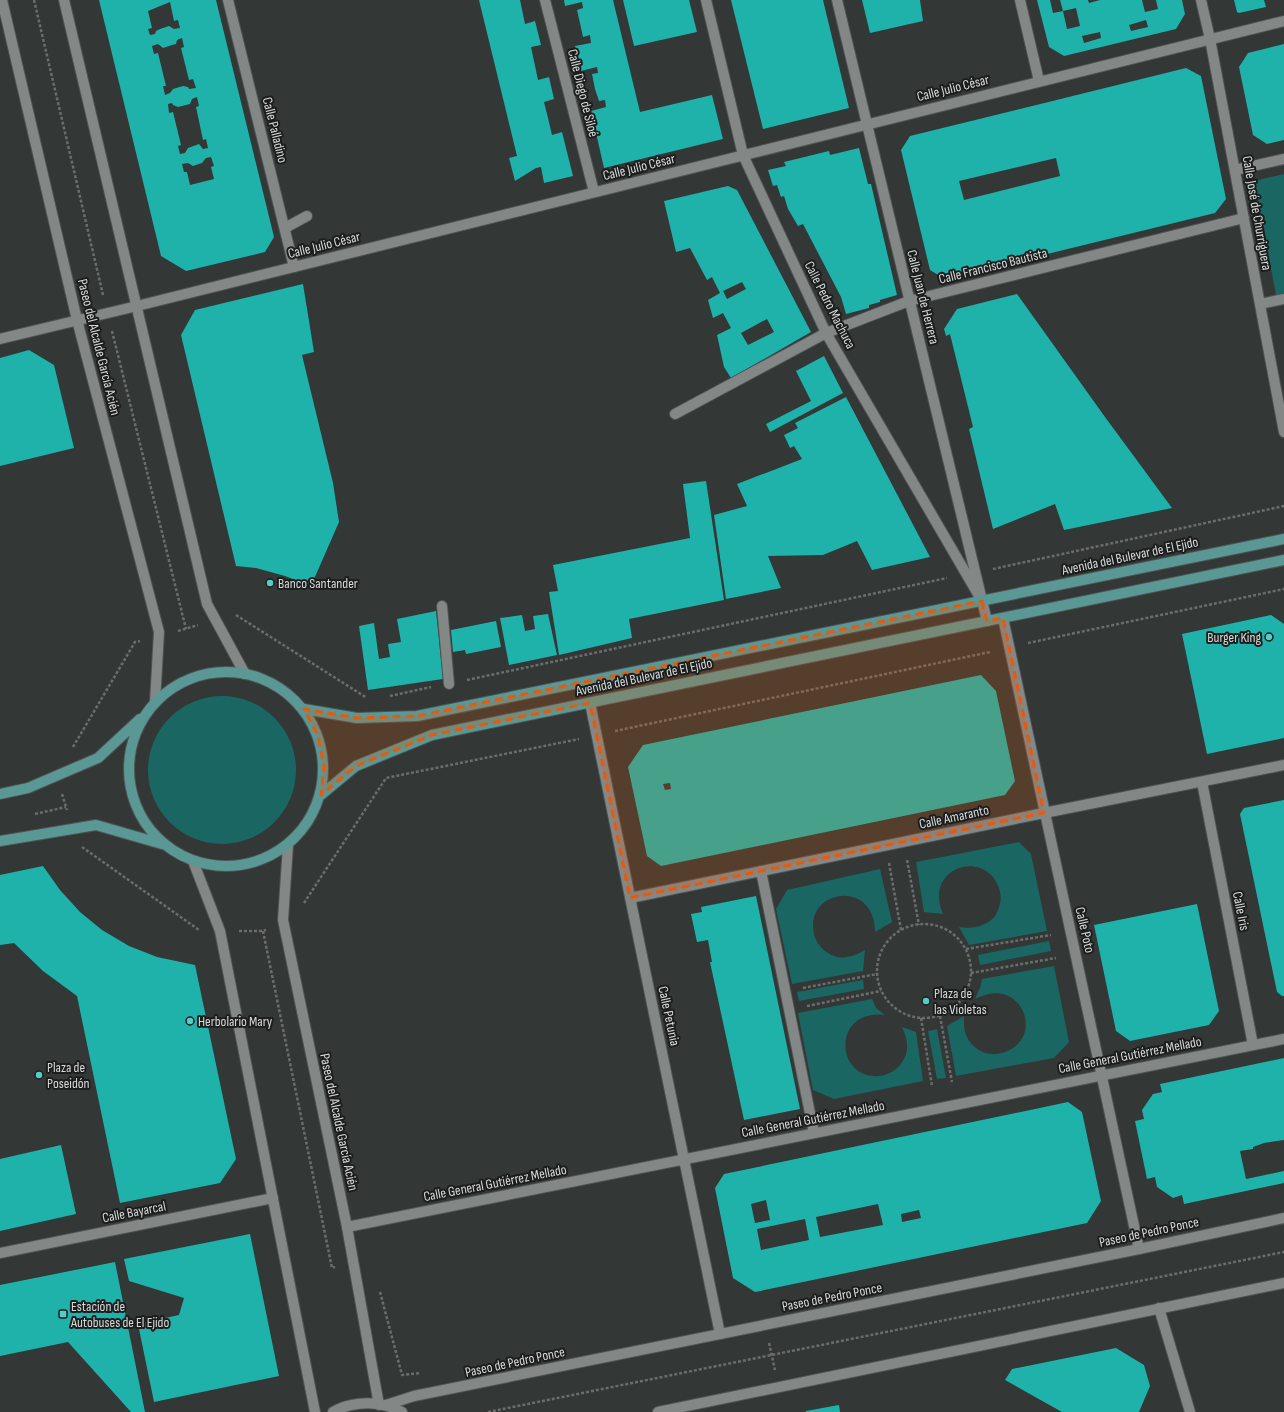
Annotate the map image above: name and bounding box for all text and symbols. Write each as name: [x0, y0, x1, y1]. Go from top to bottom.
street label: Calle Diego de Siloé: [564, 47, 602, 139]
street label: Calle Julio César: [915, 71, 991, 105]
street label: Calle Palladino: [259, 95, 291, 165]
street label: Calle Julio César: [601, 150, 677, 184]
street label: Calle José de Churriguera: [1239, 155, 1275, 271]
street label: Calle Julio César: [286, 228, 362, 262]
street label: Calle Francisco Bautista: [937, 244, 1049, 288]
street label: Calle Juan de Herrera: [903, 248, 943, 346]
street label: Calle Pedro Machuca: [801, 258, 859, 352]
street label: Paseo del Alcalde García Acién: [74, 277, 124, 417]
street label: Avenida del Bulevar de El Ejido: [1059, 533, 1200, 579]
place label: Banco Santander: [278, 575, 358, 592]
marker: Banco Santander: [265, 578, 275, 588]
place label: Burger King: [1207, 629, 1261, 646]
marker: Burger King: [1264, 632, 1274, 642]
street label: Avenida del Bulevar de El Ejido: [573, 654, 714, 700]
street label: Calle Amaranto: [918, 801, 991, 833]
street label: Calle Iris: [1229, 890, 1253, 932]
street label: Calle Poto: [1071, 905, 1099, 955]
street label: Calle Petunia: [654, 985, 684, 1047]
place label: Plaza de las Violetas: [934, 985, 987, 1018]
marker: Plaza de las Violetas: [921, 996, 931, 1006]
place label: Herbolario Mary: [198, 1013, 273, 1030]
marker: Herbolario Mary: [185, 1016, 195, 1026]
street label: Calle General Gutiérrez Mellado: [1057, 1033, 1203, 1077]
street label: Paseo del Alcalde García Acién: [316, 1052, 362, 1192]
place label: Plaza de Poseidón: [47, 1059, 90, 1092]
marker: Plaza de Poseidón: [34, 1070, 44, 1080]
street label: Calle General Gutiérrez Mellado: [740, 1097, 886, 1141]
street label: Calle General Gutiérrez Mellado: [422, 1161, 568, 1205]
street label: Calle Bayarcal: [101, 1198, 167, 1226]
street label: Paseo de Pedro Ponce: [1098, 1213, 1200, 1251]
street label: Paseo de Pedro Ponce: [781, 1279, 883, 1315]
place label: Estación de Autobuses de El Ejido: [70, 1298, 169, 1331]
marker: Estación de Autobuses de El Ejido: [58, 1309, 68, 1319]
street label: Paseo de Pedro Ponce: [464, 1343, 566, 1381]

